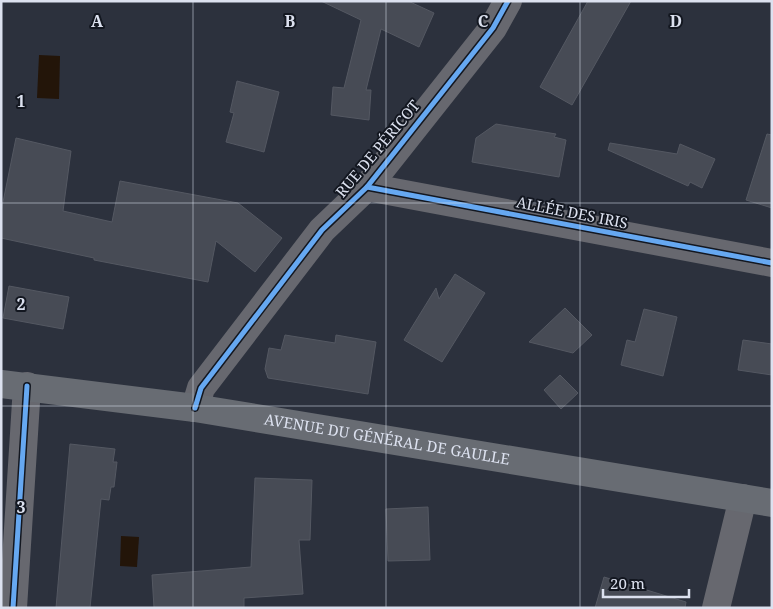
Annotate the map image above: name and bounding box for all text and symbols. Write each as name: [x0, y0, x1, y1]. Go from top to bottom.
text: A: [91, 10, 104, 32]
text: B: [285, 10, 296, 32]
text: C: [478, 10, 489, 32]
text: D: [670, 10, 682, 32]
text: 1: [16, 90, 26, 112]
street label: RUE DE PÉRICOT: [331, 96, 424, 201]
street label: ALLÉE DES IRIS: [515, 191, 630, 233]
text: 2: [16, 293, 26, 315]
street label: AVENUE DU GÉNÉRAL DE GAULLE: [263, 409, 511, 469]
text: 3: [16, 496, 26, 518]
scale bar: [603, 566, 689, 598]
text: 20 m: [610, 573, 645, 593]

